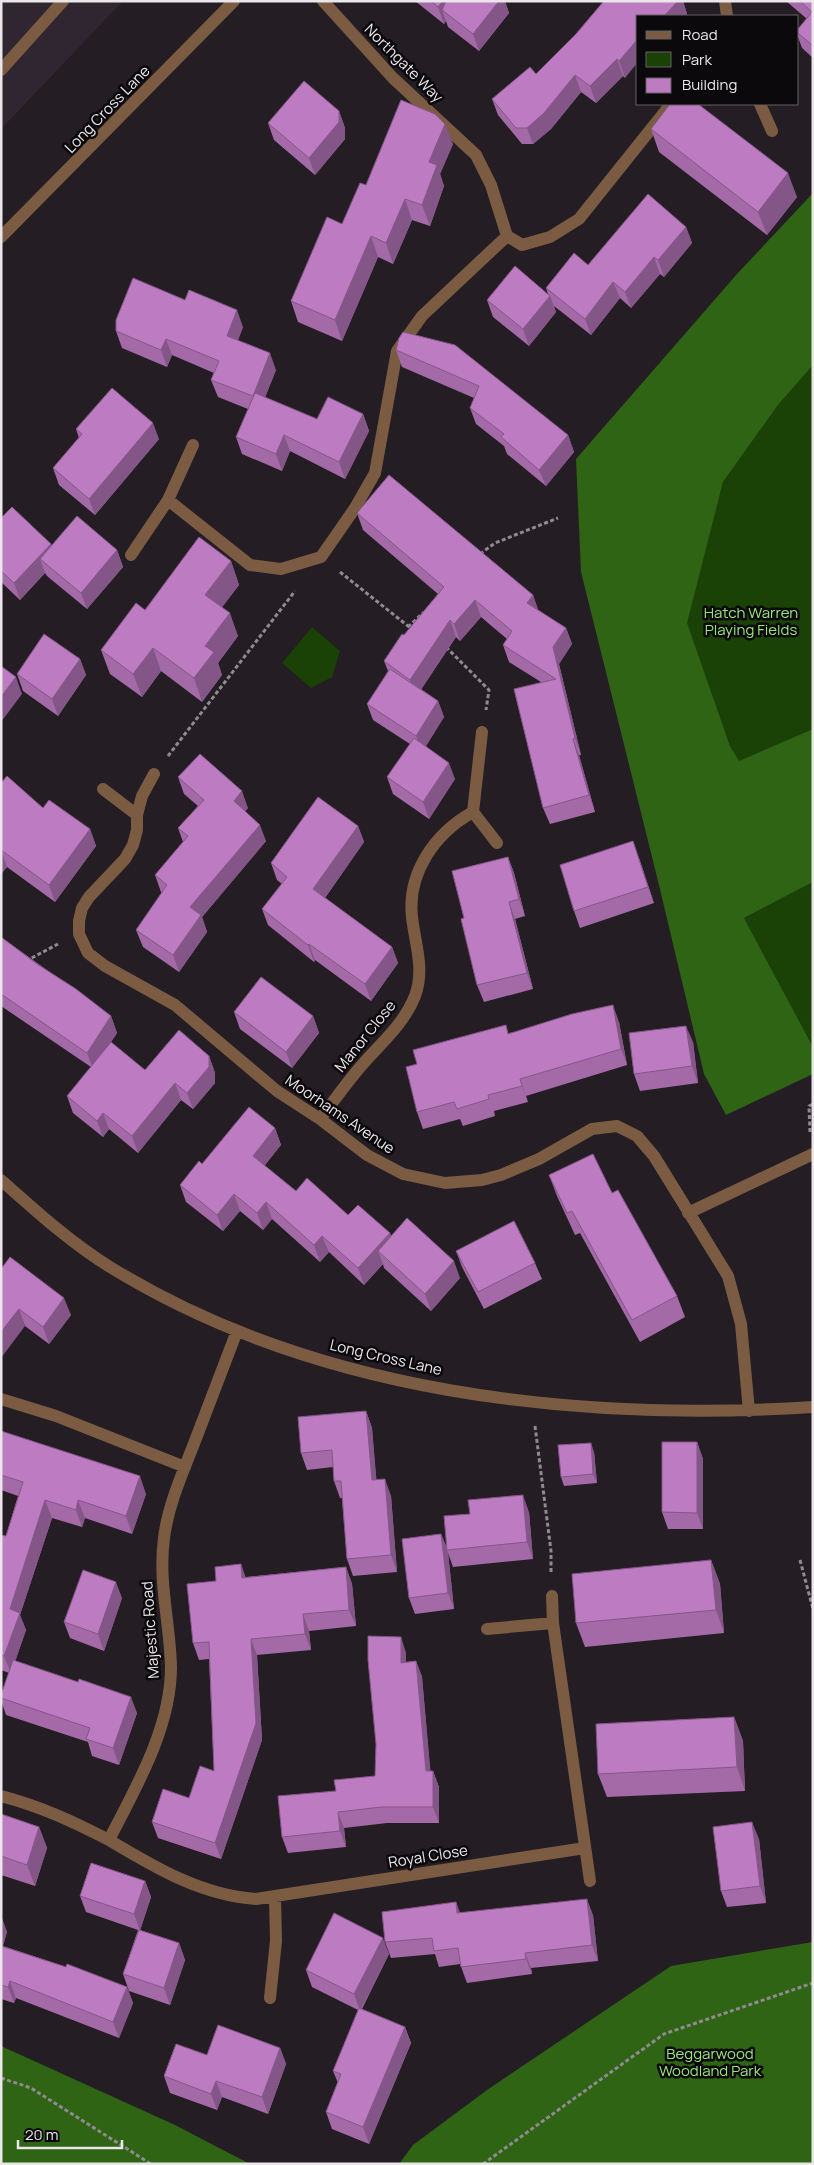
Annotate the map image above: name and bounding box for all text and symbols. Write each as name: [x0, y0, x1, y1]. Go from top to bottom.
legend: [636, 15, 799, 105]
street label: Northgate Way: [360, 19, 448, 107]
text: Road: [682, 24, 718, 45]
text: Park: [682, 49, 712, 70]
street label: Long Cross Lane: [60, 60, 154, 157]
text: Building: [682, 74, 737, 95]
park label: Hatch Warren Playing Fields: [704, 602, 798, 640]
street label: Manor Close: [330, 996, 401, 1076]
street label: Moorhams Avenue: [281, 1070, 399, 1159]
street label: Long Cross Lane: [328, 1334, 444, 1380]
street label: Majestic Road: [136, 1581, 164, 1679]
street label: Royal Close: [387, 1839, 469, 1873]
park label: Beggarwood Woodland Park: [659, 2043, 762, 2081]
scale bar: [18, 2118, 121, 2150]
text: 20 m: [25, 2124, 58, 2145]

